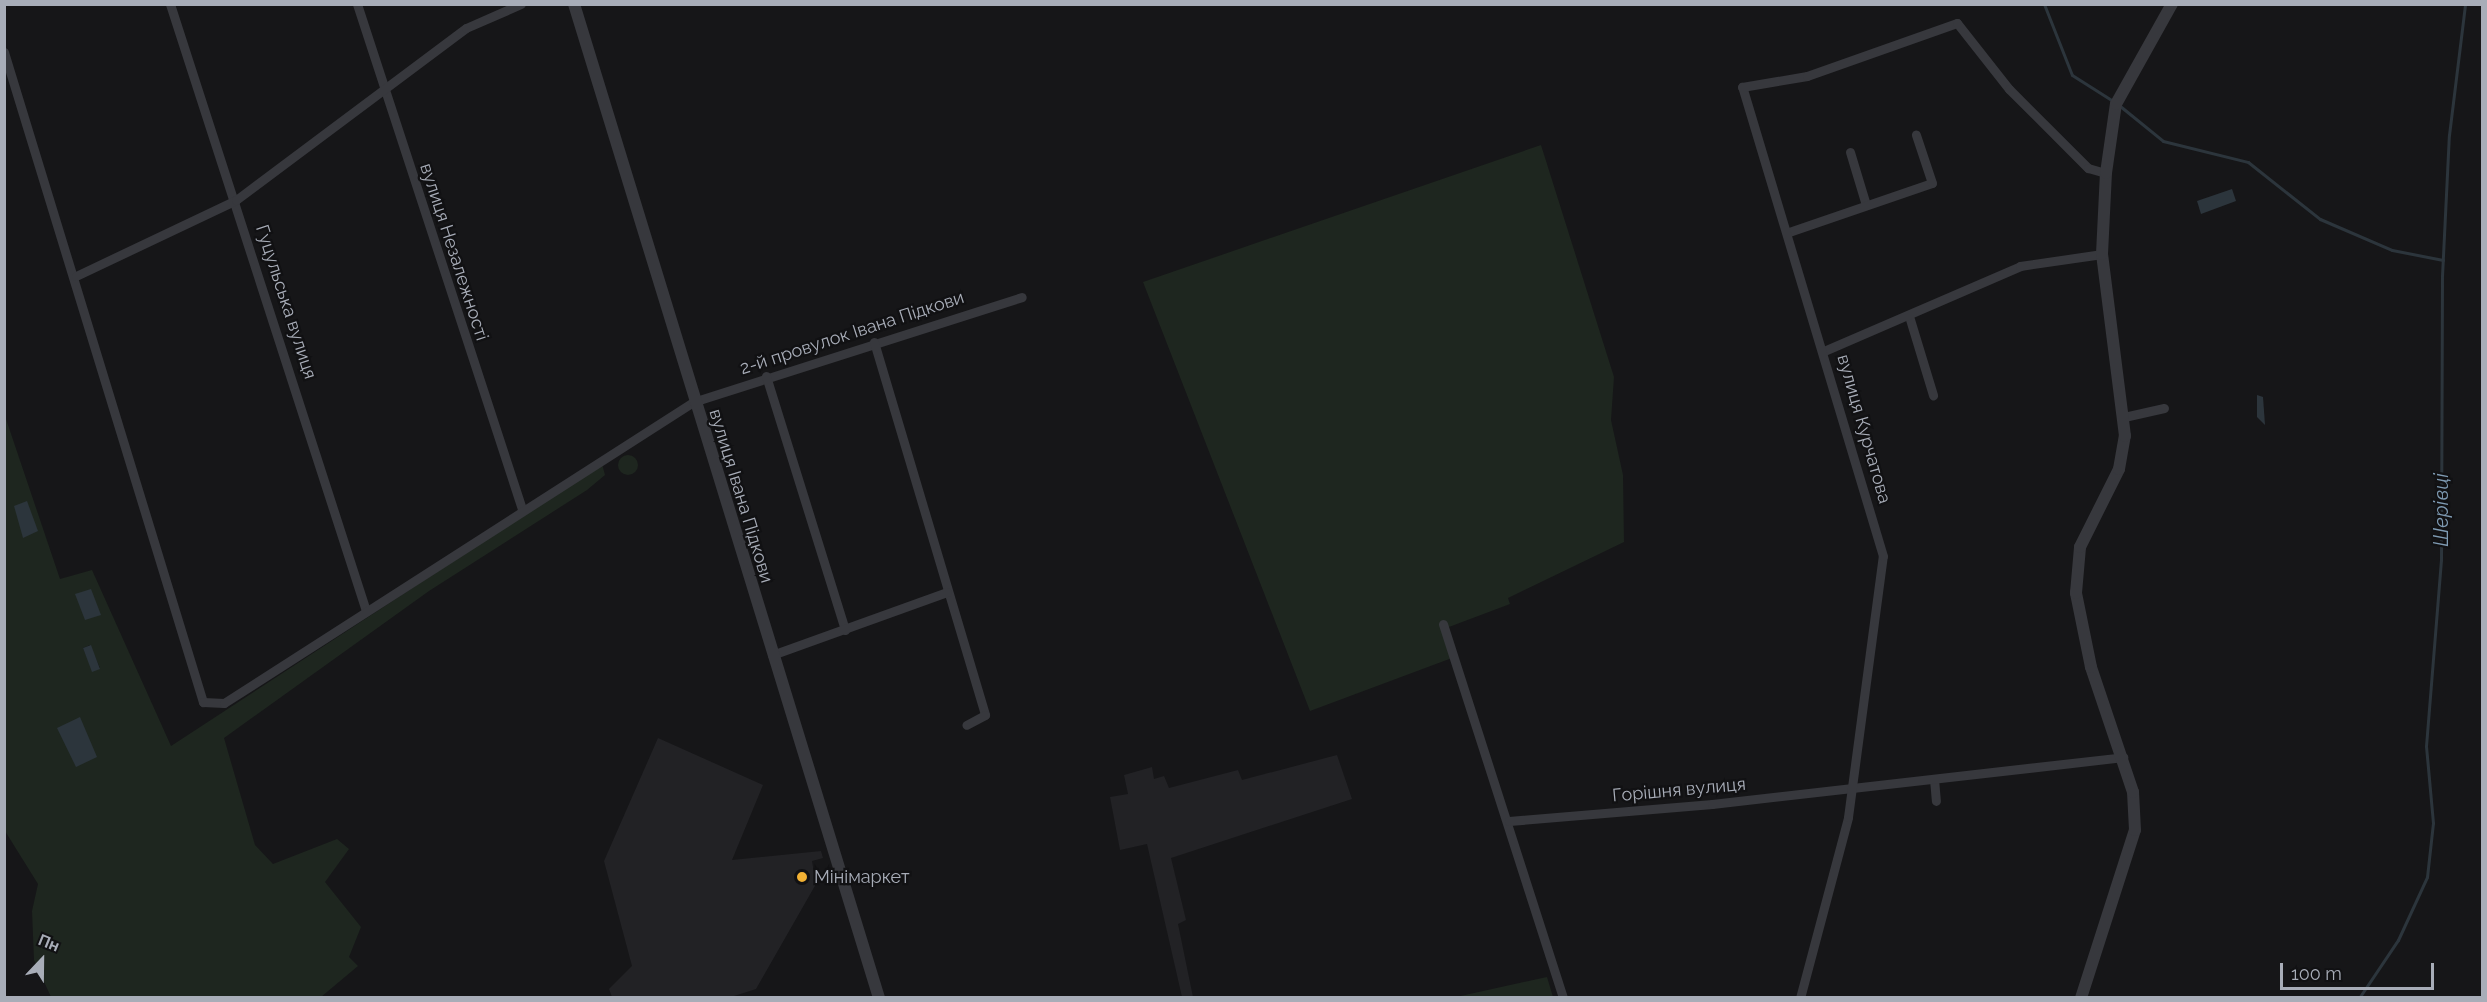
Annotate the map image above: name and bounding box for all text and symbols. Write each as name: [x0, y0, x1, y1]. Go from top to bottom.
street label: вулиця Незалежності: [415, 161, 493, 343]
street label: Гуцульська вулиця: [251, 222, 321, 382]
street label: 2-й провулок Івана Підкови: [737, 286, 967, 380]
street label: вулиця Курчатова: [1832, 352, 1896, 506]
street label: вулиця Івана Підкови: [704, 406, 778, 586]
water label: Шерівці: [2429, 473, 2453, 547]
street label: Горішня вулиця: [1611, 773, 1747, 807]
place label: Мінімаркет: [814, 866, 910, 888]
marker: Мінімаркет: [795, 870, 809, 884]
north arrow: [12, 930, 72, 990]
text: Пн: [36, 930, 62, 956]
scale bar: [2283, 951, 2438, 989]
text: 100 m: [2291, 963, 2342, 984]

